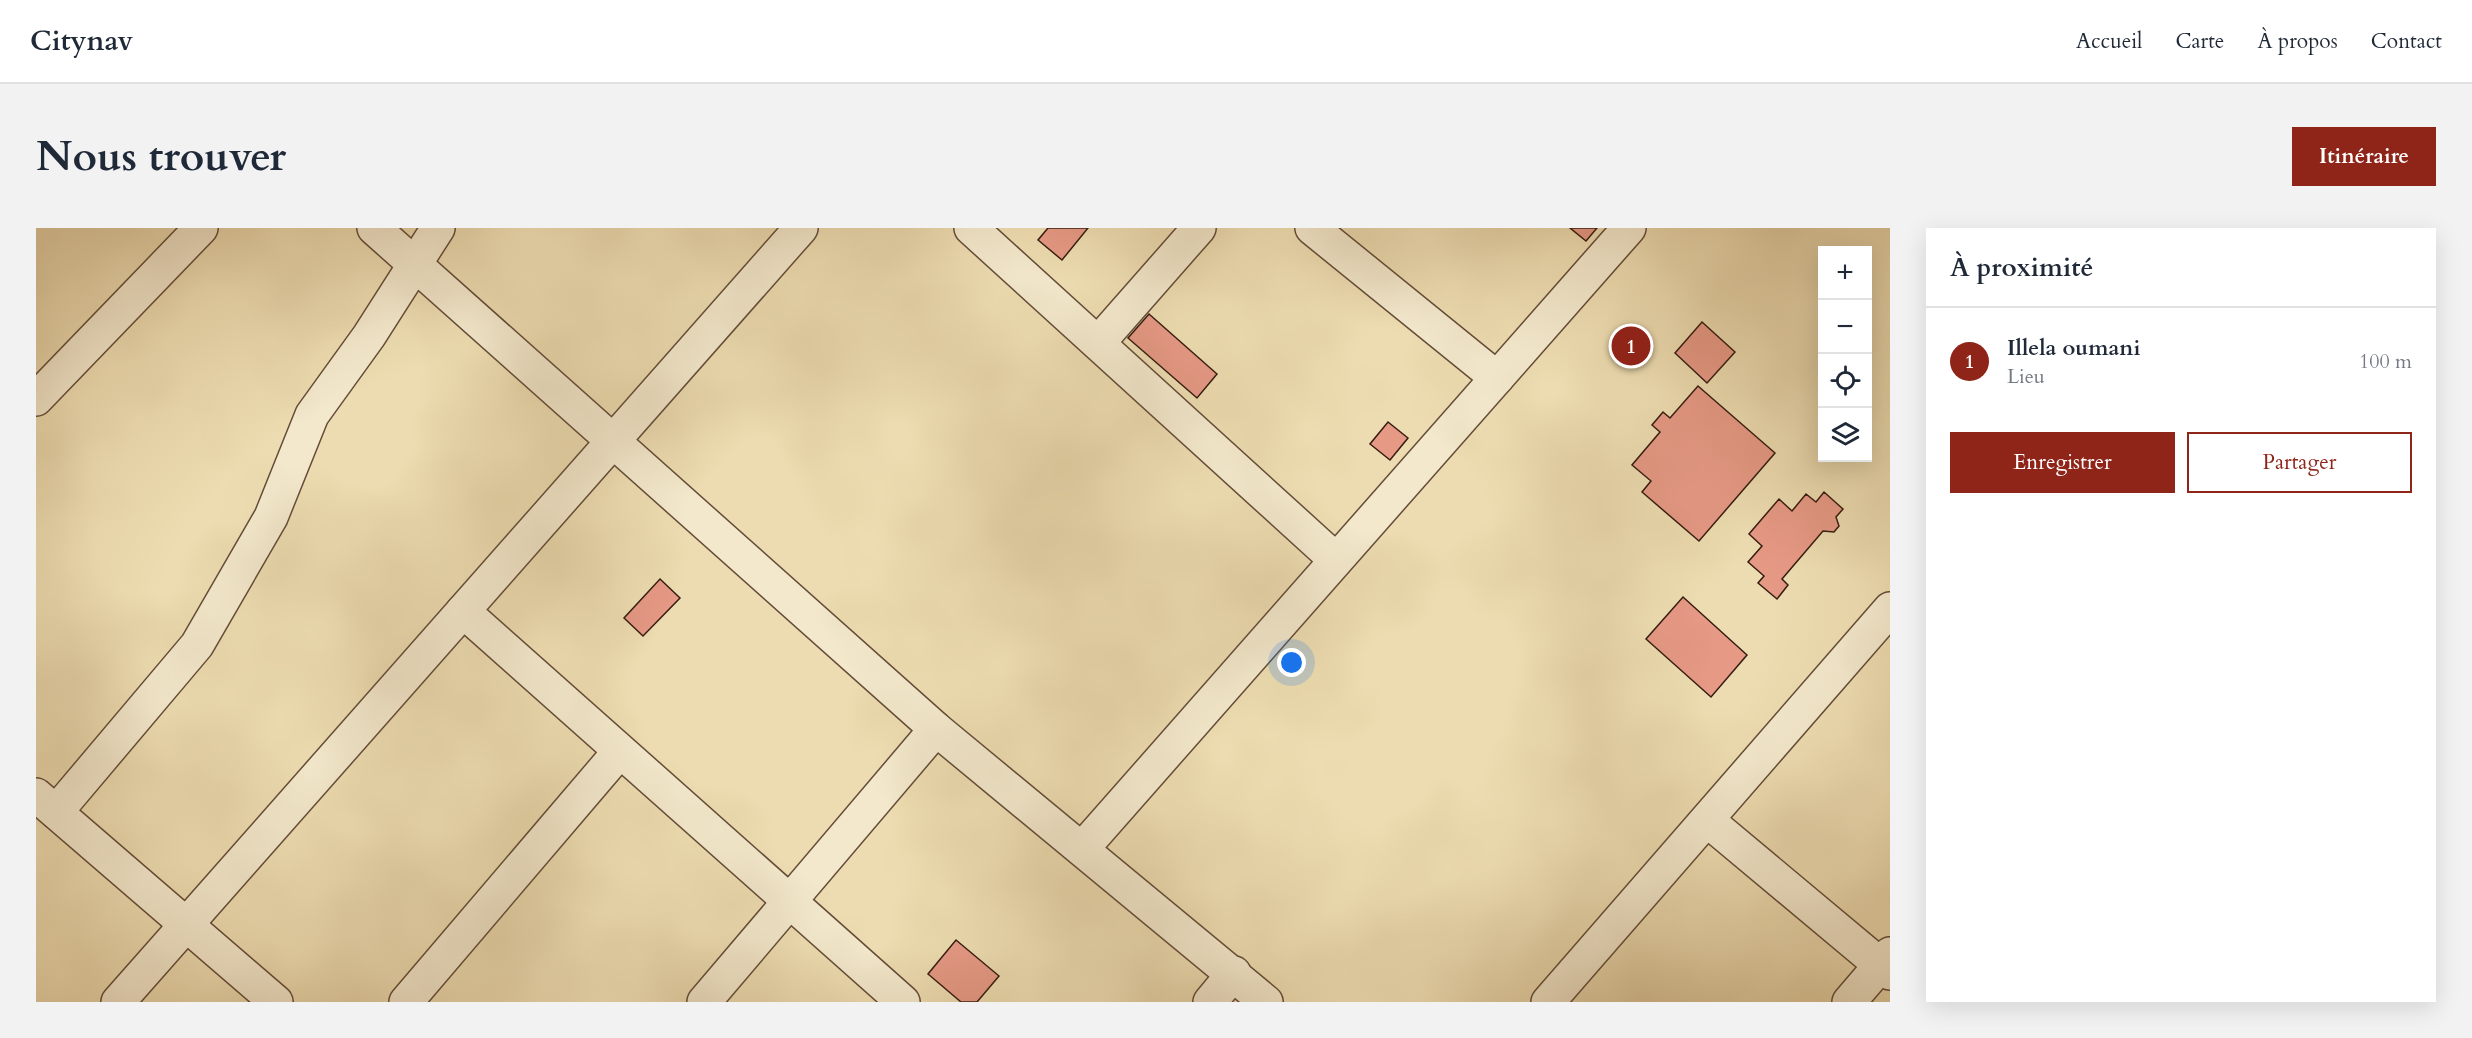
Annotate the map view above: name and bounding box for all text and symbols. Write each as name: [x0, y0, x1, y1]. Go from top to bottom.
text: Citynav: [30, 22, 133, 60]
text: Accueil: [2076, 27, 2142, 56]
text: Carte: [2175, 27, 2224, 56]
text: À propos: [2257, 27, 2338, 56]
text: Contact: [2371, 27, 2442, 56]
button: Itinéraire: [2292, 127, 2436, 186]
text: Nous trouver: [36, 128, 286, 185]
map controls: [1818, 246, 1872, 462]
button: +: [1818, 246, 1872, 300]
text: À proximité: [1950, 250, 2093, 285]
button: −: [1818, 300, 1872, 354]
pin: 1: [1612, 324, 1650, 368]
text: Illela oumani: [2007, 333, 2141, 363]
text: 1: [1964, 348, 1975, 375]
text: 100 m: [2359, 348, 2412, 375]
button: locate: [1818, 354, 1872, 408]
text: Lieu: [2007, 363, 2045, 390]
button: layers: [1818, 408, 1872, 462]
button: Enregistrer: [1950, 432, 2175, 493]
button: Partager: [2187, 432, 2412, 493]
your location: [1277, 648, 1306, 677]

